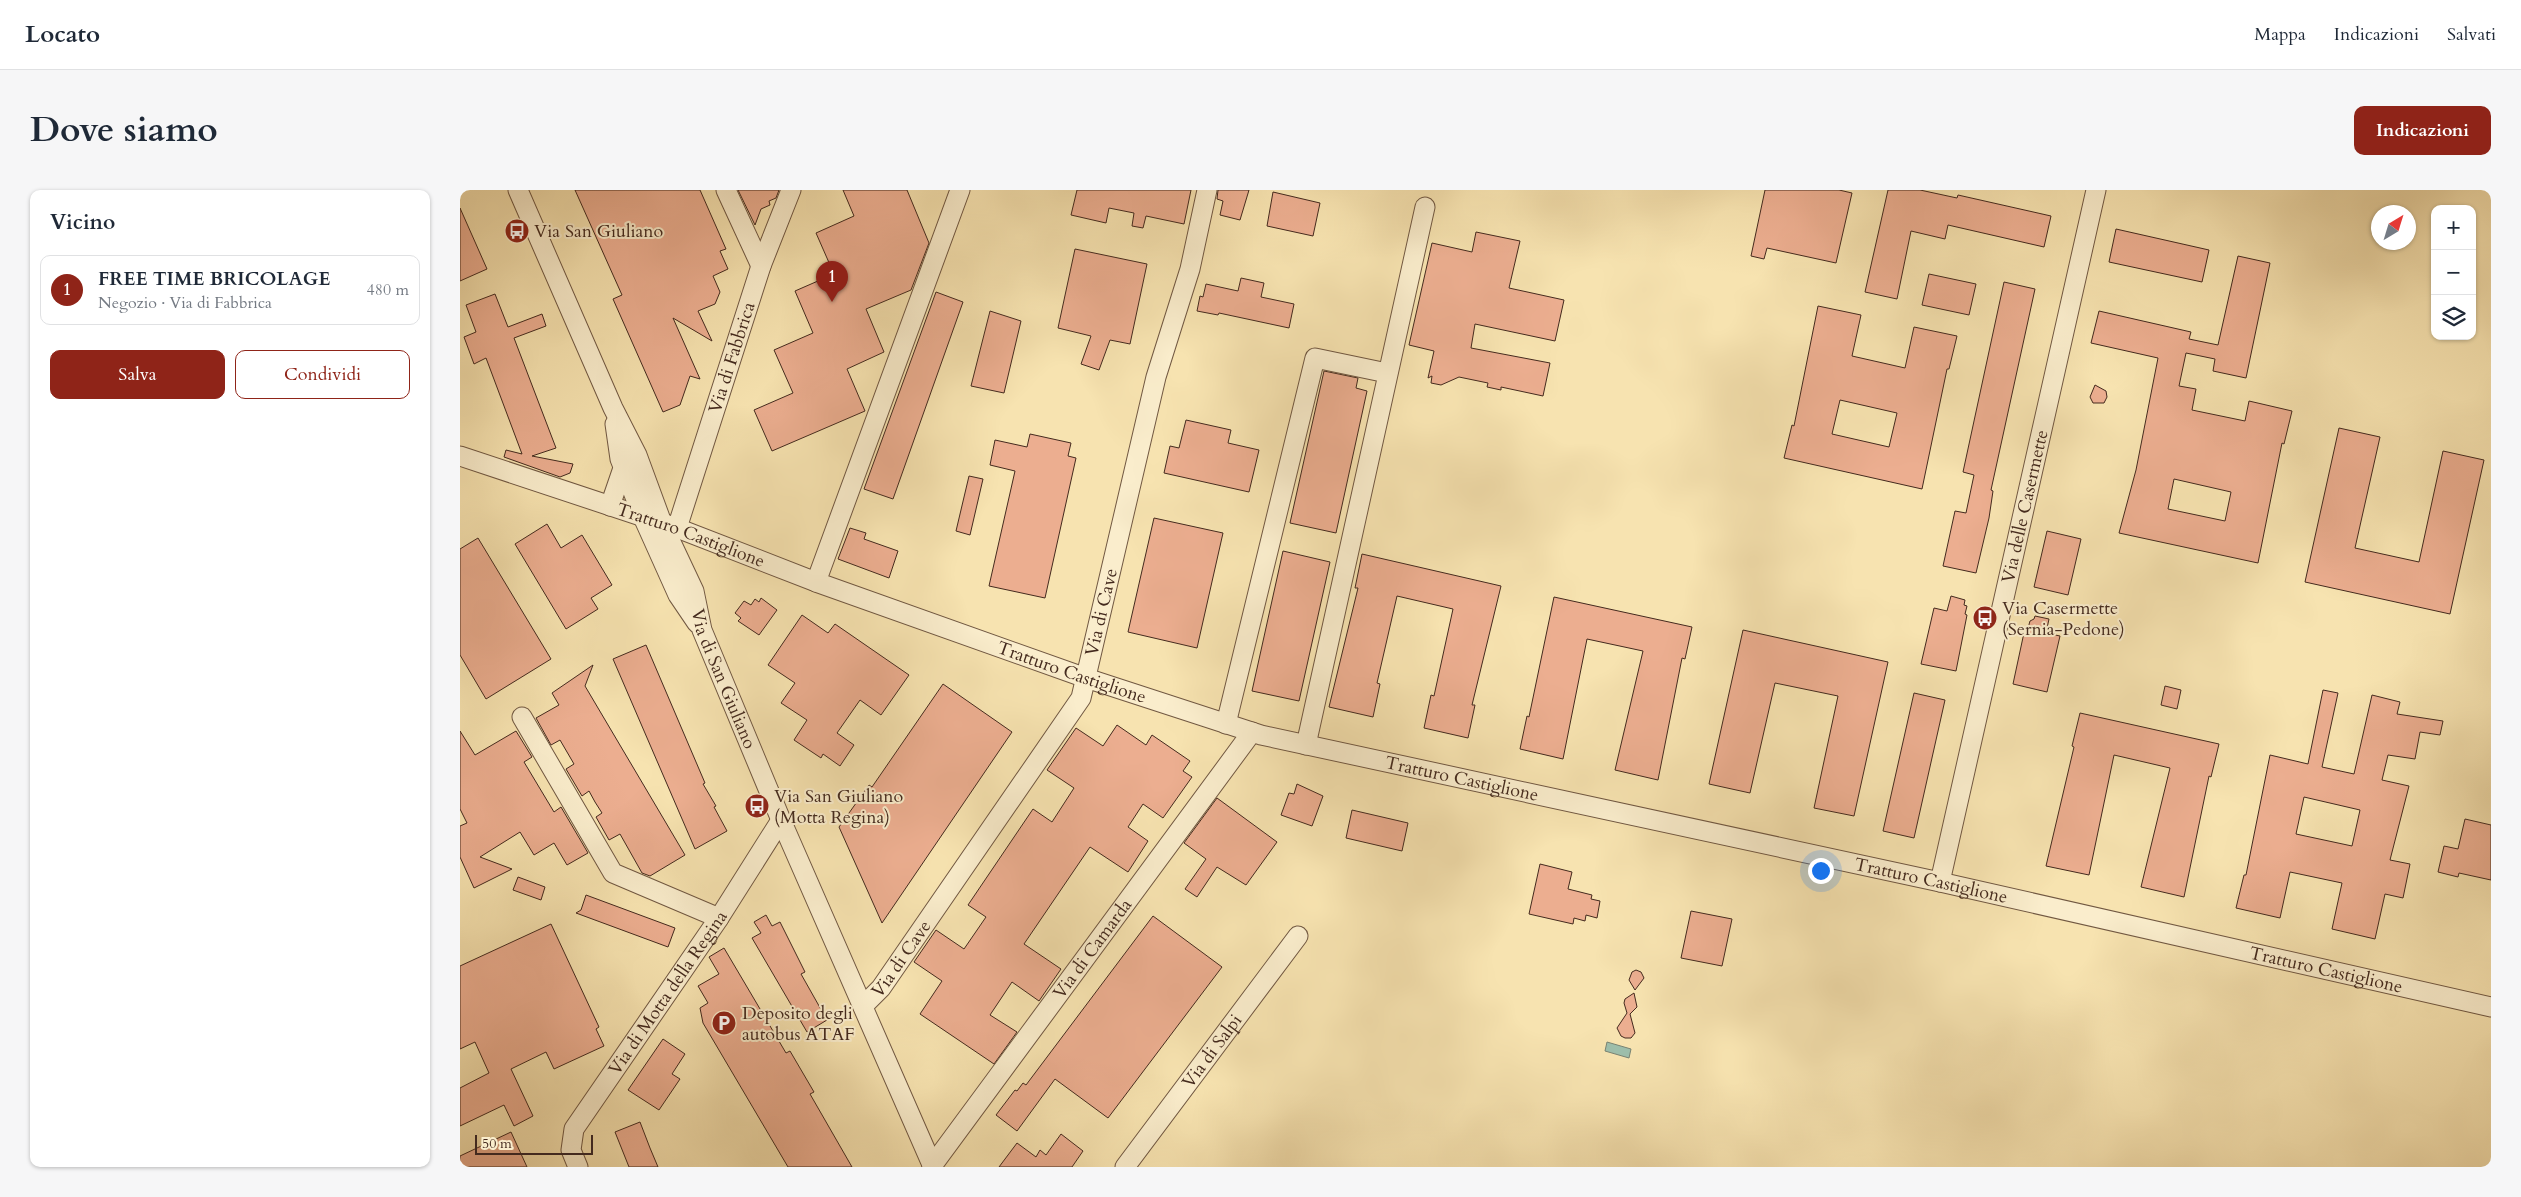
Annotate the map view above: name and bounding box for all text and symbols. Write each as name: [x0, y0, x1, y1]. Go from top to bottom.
text: Locato: [25, 18, 100, 51]
text: Mappa: [2254, 22, 2306, 47]
text: Indicazioni: [2334, 22, 2419, 47]
text: Salvati: [2447, 22, 2496, 47]
text: Dove siamo: [30, 106, 218, 154]
button: Indicazioni: [2354, 106, 2491, 155]
north arrow: [2371, 205, 2416, 250]
map controls: [2431, 205, 2476, 340]
button: +: [2431, 205, 2476, 250]
text: Vicino: [50, 208, 115, 237]
bus stop icon: Via San Giuliano: [504, 218, 530, 244]
place label: Via San Giuliano: [534, 219, 664, 244]
button: −: [2431, 250, 2476, 295]
pin: 1: [816, 261, 848, 302]
text: FREE TIME BRICOLAGE: [98, 266, 330, 292]
text: 1: [63, 279, 71, 301]
text: 480 m: [367, 279, 409, 301]
text: Negozio · Via di Fabbrica: [98, 292, 272, 314]
button: layers: [2431, 295, 2476, 340]
street label: Via di Fabbrica: [703, 299, 762, 416]
button: Salva: [50, 350, 225, 399]
button: Condividi: [235, 350, 410, 399]
street label: Via delle Casermette: [1996, 428, 2055, 585]
street label: Tratturo Castiglione: [613, 497, 768, 574]
street label: Via di Cave: [1079, 566, 1124, 658]
place label: Via Casermette (Sernia-Pedone): [2002, 596, 2125, 642]
bus stop icon: Via Casermette (Sernia-Pedone): [1972, 605, 1998, 631]
street label: Via di San Giuliano: [685, 607, 762, 753]
street label: Tratturo Castiglione: [994, 635, 1149, 710]
street label: Tratturo Castiglione: [1383, 750, 1541, 808]
place label: Via San Giuliano (Motta Regina): [774, 784, 904, 830]
bus stop icon: Via San Giuliano (Motta Regina): [744, 793, 770, 819]
street label: Tratturo Castiglione: [1852, 852, 2010, 910]
your location: [1808, 858, 1834, 884]
street label: Via di Camarda: [1047, 894, 1138, 1004]
street label: Via di Motta della Regina: [603, 906, 734, 1080]
street label: Via di Cave: [866, 915, 937, 1004]
street label: Tratturo Castiglione: [2247, 941, 2405, 1000]
place label: Deposito degli autobus ATAF: [742, 1001, 855, 1047]
street label: Via di Salpi: [1176, 1009, 1248, 1093]
parking icon: Deposito degli autobus ATAF: [711, 1010, 737, 1036]
scale bar: [475, 1132, 592, 1155]
text: 50 m: [482, 1134, 512, 1153]

